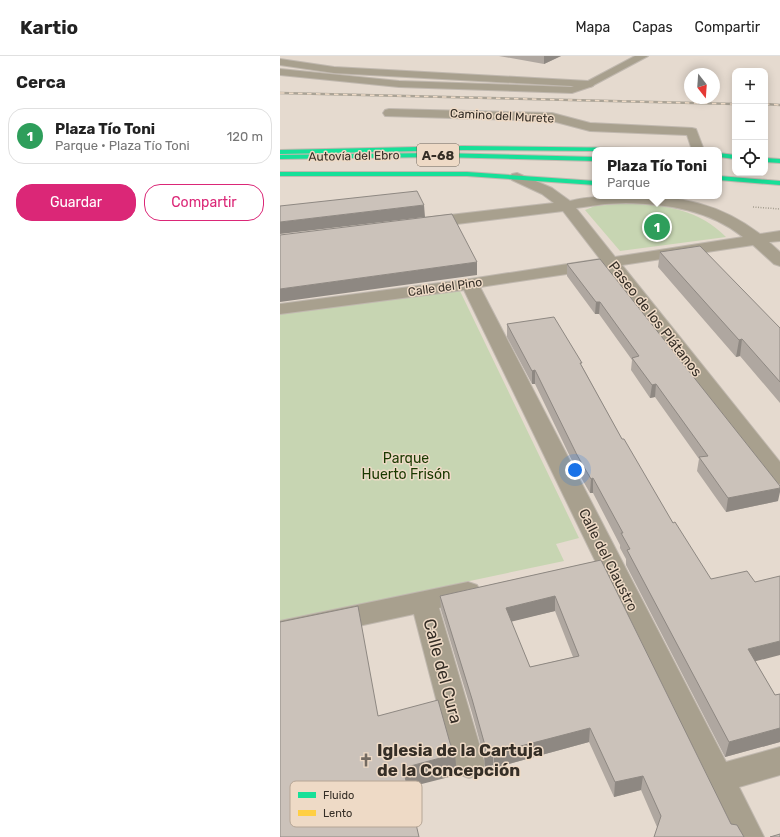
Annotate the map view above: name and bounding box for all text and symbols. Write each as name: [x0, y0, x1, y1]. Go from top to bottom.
text: Kartio: [20, 16, 78, 39]
text: Mapa: [575, 19, 610, 36]
text: Capas: [632, 19, 673, 36]
text: Compartir: [695, 19, 760, 36]
north arrow: [684, 68, 720, 104]
map controls: [732, 68, 768, 176]
button: +: [732, 68, 768, 104]
text: Cerca: [16, 72, 66, 92]
button: −: [732, 104, 768, 140]
street label: Camino del Murete: [450, 106, 555, 126]
text: Plaza Tío Toni: [55, 120, 155, 138]
text: 1: [27, 129, 33, 144]
text: 120 m: [227, 129, 263, 144]
text: Parque · Plaza Tío Toni: [55, 138, 190, 153]
button: locate: [732, 140, 768, 176]
road number: A-68: [417, 144, 459, 166]
popup: [592, 147, 722, 199]
street label: Autovía del Ebro: [308, 148, 400, 164]
text: Plaza Tío Toni: [607, 157, 707, 175]
text: Parque: [607, 175, 650, 190]
button: Guardar: [16, 184, 136, 221]
button: Compartir: [144, 184, 264, 221]
pin: 1: [644, 212, 670, 242]
street label: Paseo de los Plátanos: [605, 258, 705, 380]
street label: Calle del Pino: [407, 275, 483, 299]
park label: Parque Huerto Frisón: [362, 450, 450, 483]
your location: [565, 460, 585, 480]
street label: Calle del Claustro: [575, 506, 641, 614]
street label: Calle del Cura: [419, 616, 467, 726]
place label: Iglesia de la Cartuja de la Concepción: [377, 740, 543, 780]
church icon: Iglesia de la Cartuja de la Concepción: [358, 752, 374, 768]
legend: [290, 781, 422, 827]
text: Fluido: [323, 789, 354, 802]
text: Lento: [323, 807, 352, 820]

